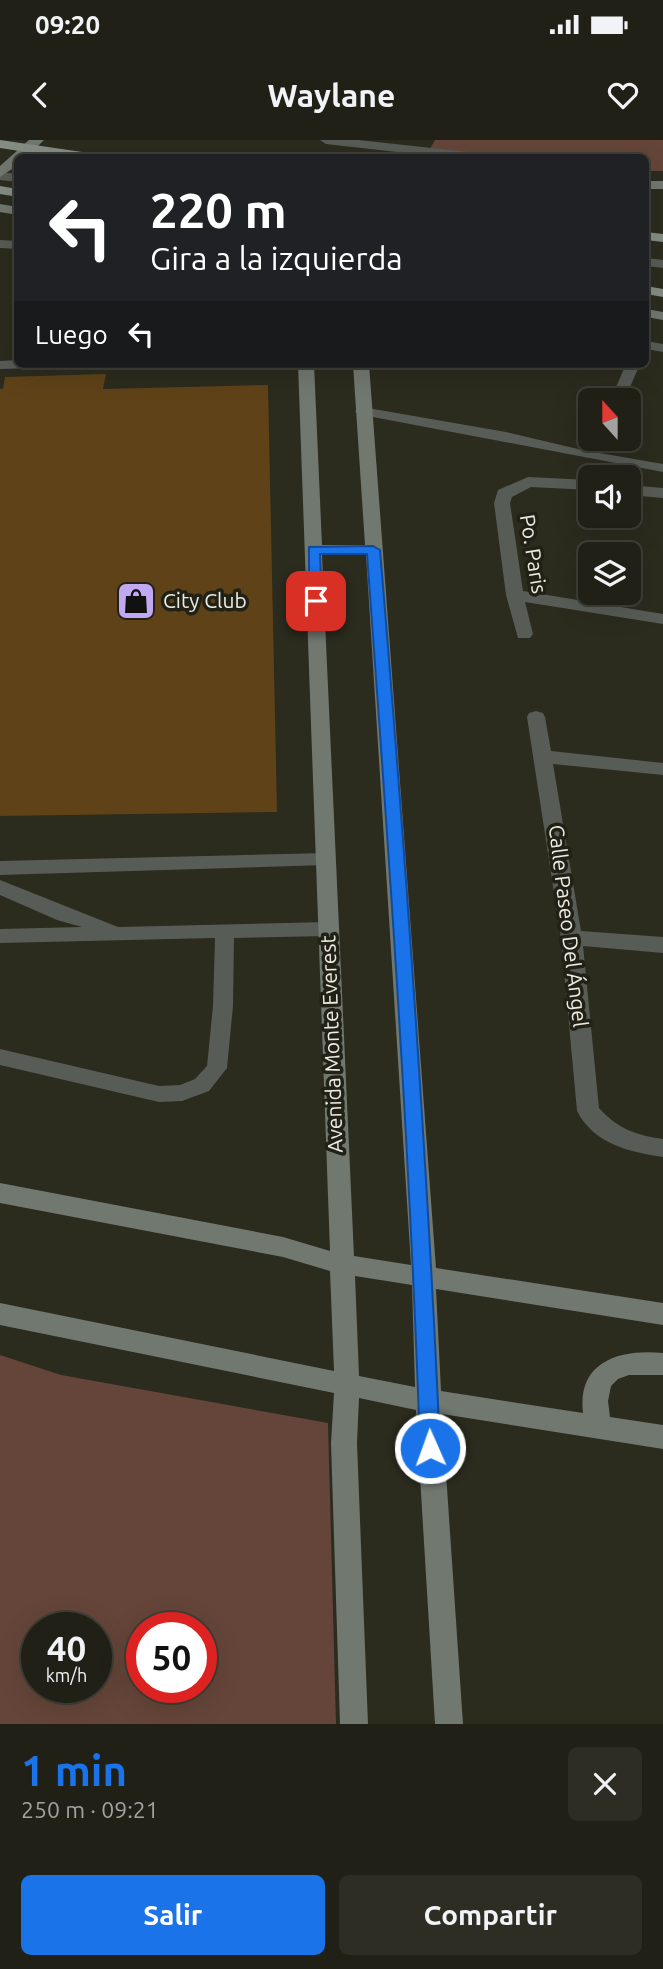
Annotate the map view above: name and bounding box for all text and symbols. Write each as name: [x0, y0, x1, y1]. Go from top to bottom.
text: 09:20: [35, 10, 100, 39]
icon: back: [21, 76, 59, 114]
icon: heart: [604, 76, 642, 114]
text: Waylane: [268, 77, 395, 113]
icon: left: [35, 182, 126, 273]
text: 220 m: [150, 182, 287, 237]
text: Gira a la izquierda: [150, 240, 403, 276]
icon: left: [122, 315, 160, 353]
text: Luego: [35, 320, 108, 349]
north arrow: [578, 388, 640, 452]
map controls: [578, 388, 641, 605]
button: sound: [578, 465, 641, 528]
street label: Po. Paris: [516, 513, 552, 595]
button: layers: [578, 542, 641, 605]
pin: [286, 571, 346, 631]
shop icon: City Club: [115, 580, 157, 622]
icon: arrive: [297, 582, 335, 620]
place label: City Club: [163, 588, 247, 612]
street label: Calle Paseo Del Ángel: [545, 823, 593, 1028]
street label: Avenida Monte Everest: [315, 935, 347, 1153]
position arrow: [393, 1411, 467, 1485]
speed limit sign: 50: [126, 1612, 217, 1703]
text: 40: [47, 1628, 86, 1668]
text: km/h: [46, 1665, 87, 1685]
text: 1 min: [21, 1747, 127, 1794]
button: close: [568, 1747, 642, 1821]
text: 250 m · 09:21: [21, 1797, 159, 1822]
button: Salir: [21, 1875, 325, 1955]
button: Compartir: [339, 1875, 642, 1955]

